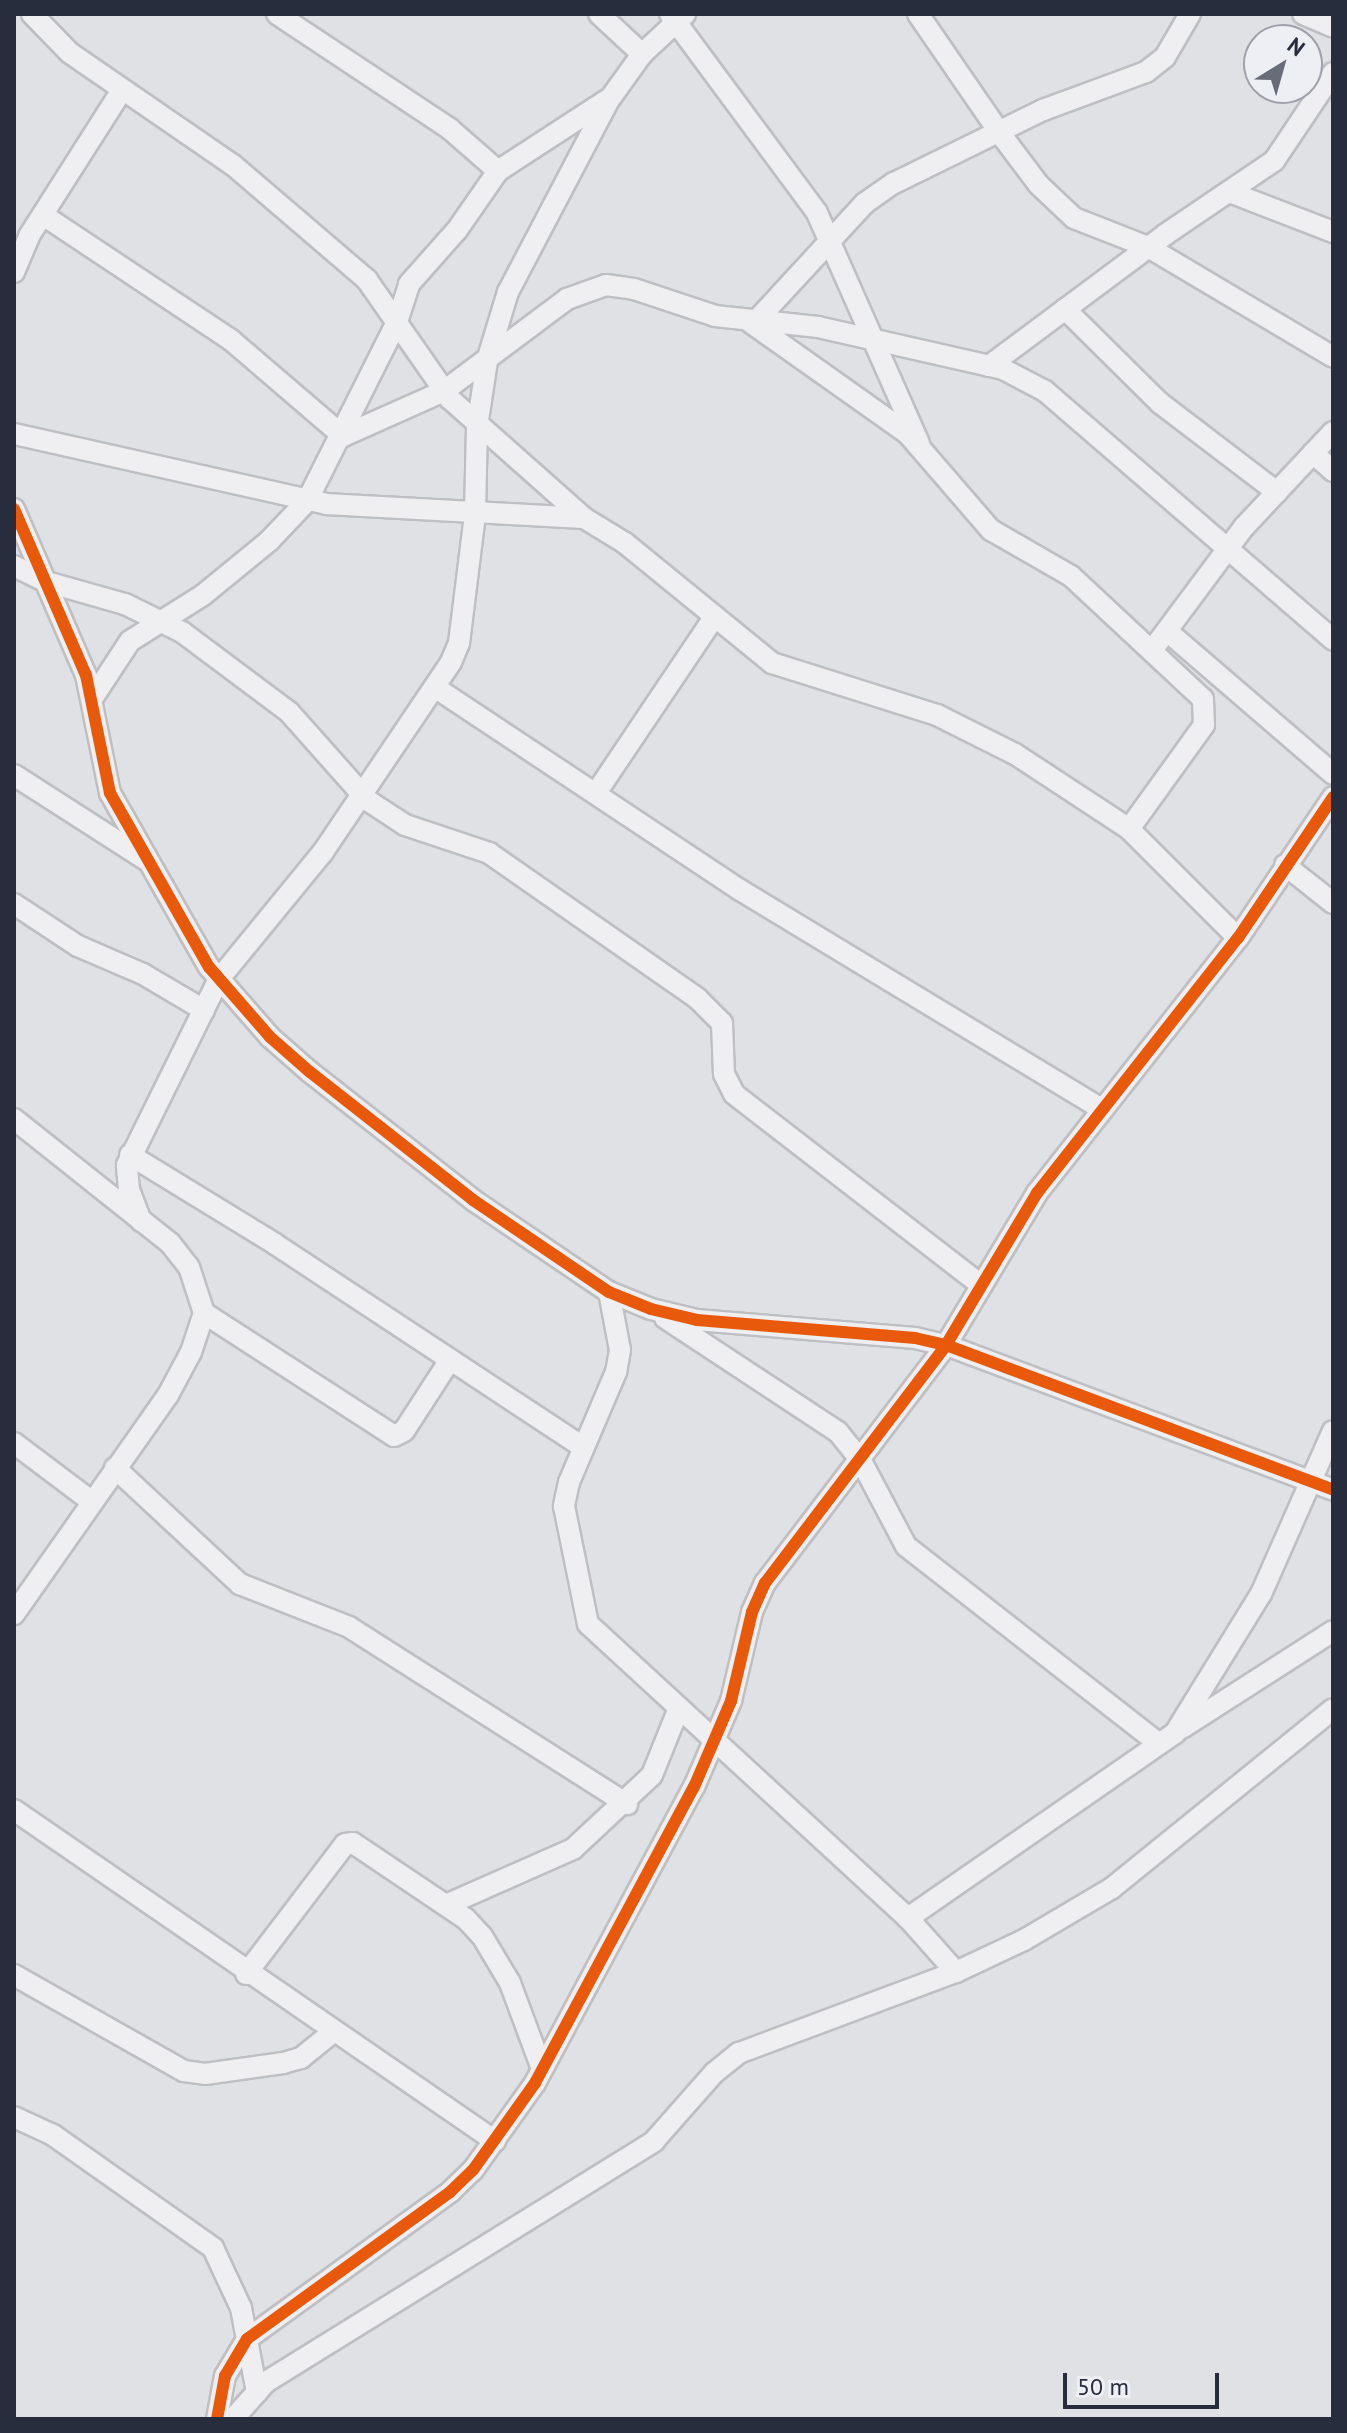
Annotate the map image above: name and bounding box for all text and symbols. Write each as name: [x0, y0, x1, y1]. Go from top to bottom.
north arrow: [1243, 24, 1323, 104]
text: N: [1282, 31, 1310, 62]
scale bar: [1067, 2357, 1223, 2407]
text: 50 m: [1077, 2371, 1129, 2402]

